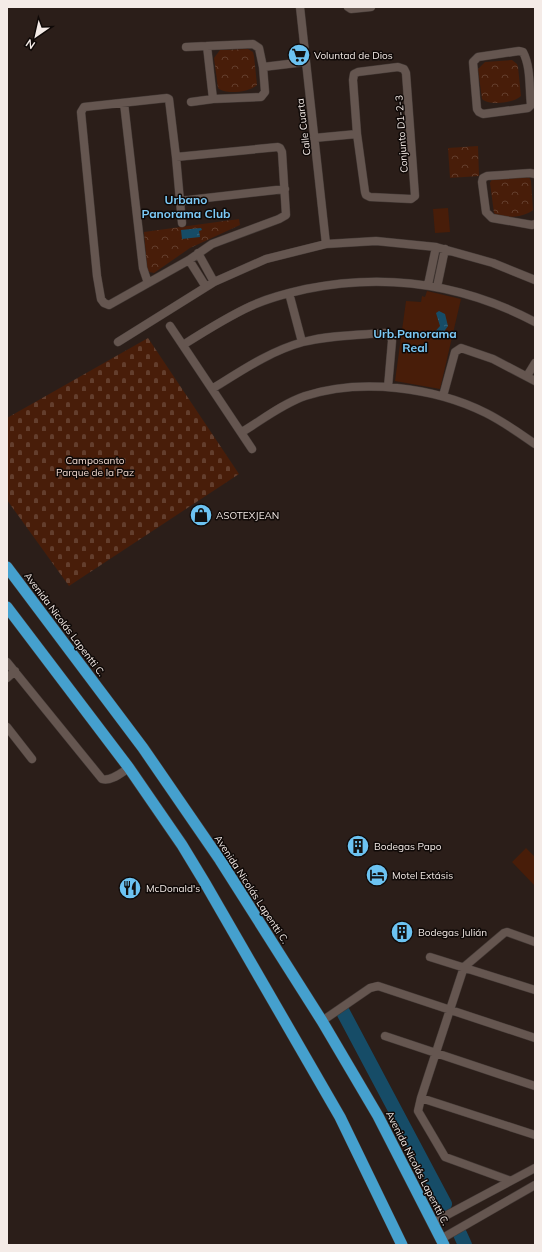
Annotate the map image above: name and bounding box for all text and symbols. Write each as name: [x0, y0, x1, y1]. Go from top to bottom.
north arrow: [16, 16, 56, 56]
text: N: [23, 36, 38, 52]
supermarket icon: Voluntad de Dios: [286, 42, 312, 68]
place label: Voluntad de Dios: [314, 49, 393, 62]
street label: Conjunto D1-2-3: [392, 95, 411, 173]
street label: Calle Cuarta: [294, 98, 313, 156]
district label: Urbano Panorama Club: [141, 192, 231, 221]
district label: Urb.Panorama Real: [373, 326, 457, 355]
park label: Camposanto Parque de la Paz: [56, 454, 134, 479]
shop icon: ASOTEXJEAN: [188, 502, 214, 528]
place label: ASOTEXJEAN: [216, 509, 279, 522]
street label: Avenida Nicolás Lapentti C.: [21, 570, 108, 679]
street label: Avenida Nicolás Lapentti C.: [212, 833, 292, 946]
building icon: Bodegas Papo: [345, 833, 371, 859]
place label: Bodegas Papo: [374, 840, 442, 853]
hotel icon: Motel Extásis: [364, 862, 390, 888]
place label: Motel Extásis: [392, 869, 453, 882]
restaurant icon: McDonald's: [117, 875, 143, 901]
place label: McDonald's: [146, 882, 200, 895]
building icon: Bodegas Julián: [389, 919, 415, 945]
place label: Bodegas Julián: [418, 926, 487, 939]
street label: Avenida Nicolás Lapentti C.: [383, 1109, 452, 1228]

